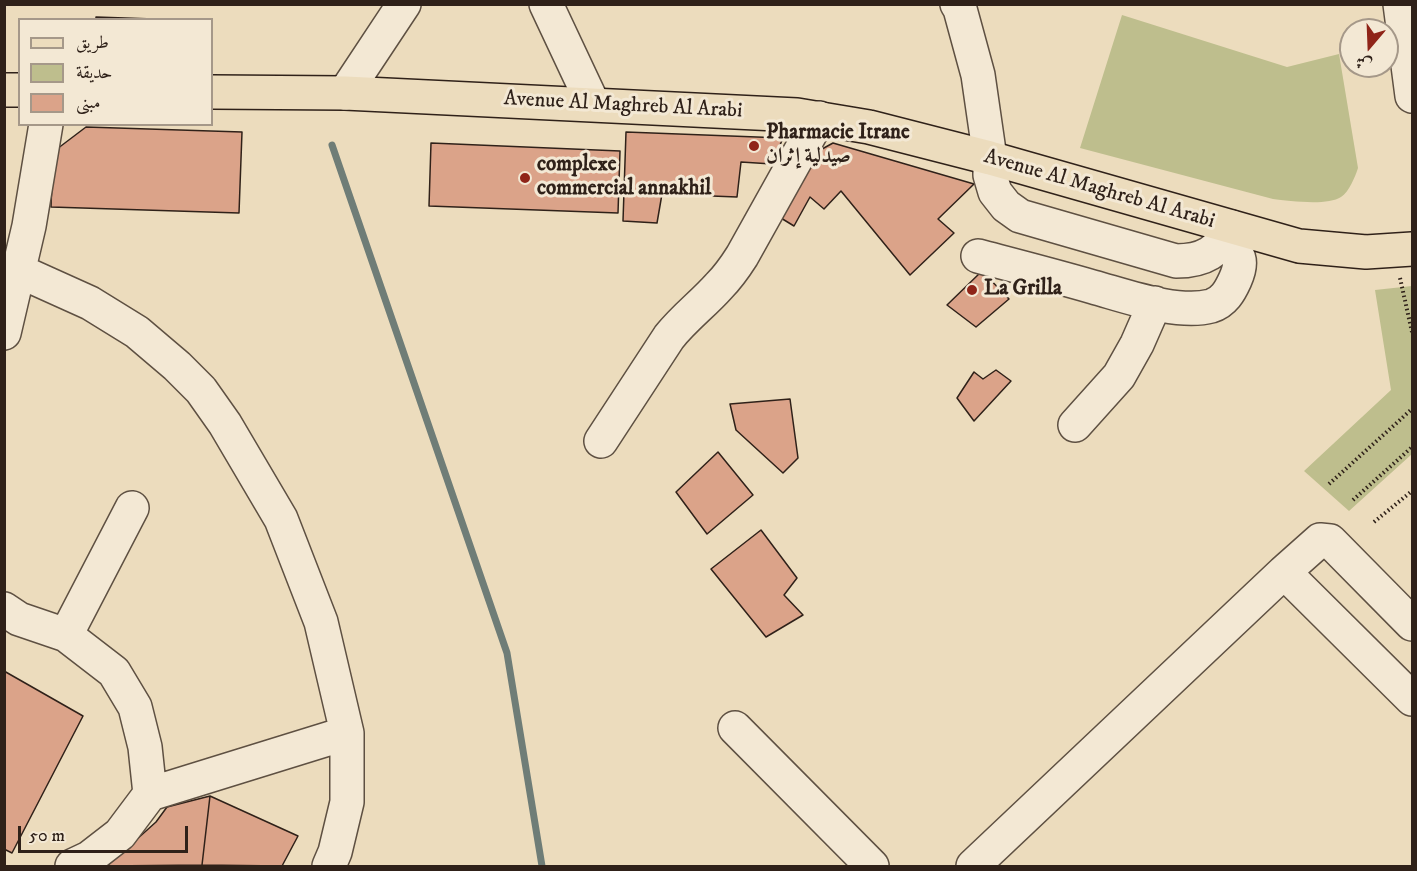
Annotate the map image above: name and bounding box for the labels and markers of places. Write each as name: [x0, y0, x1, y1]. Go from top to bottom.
place label: Pharmacie Itrane صيدلية إثران: [766, 121, 910, 171]
marker: Pharmacie Itrane صيدلية إثران: [747, 139, 761, 153]
place label: complexe commercial annakhil: [537, 153, 711, 203]
marker: complexe commercial annakhil: [518, 171, 532, 185]
place label: La Grilla: [984, 277, 1062, 303]
marker: La Grilla: [965, 283, 979, 297]

